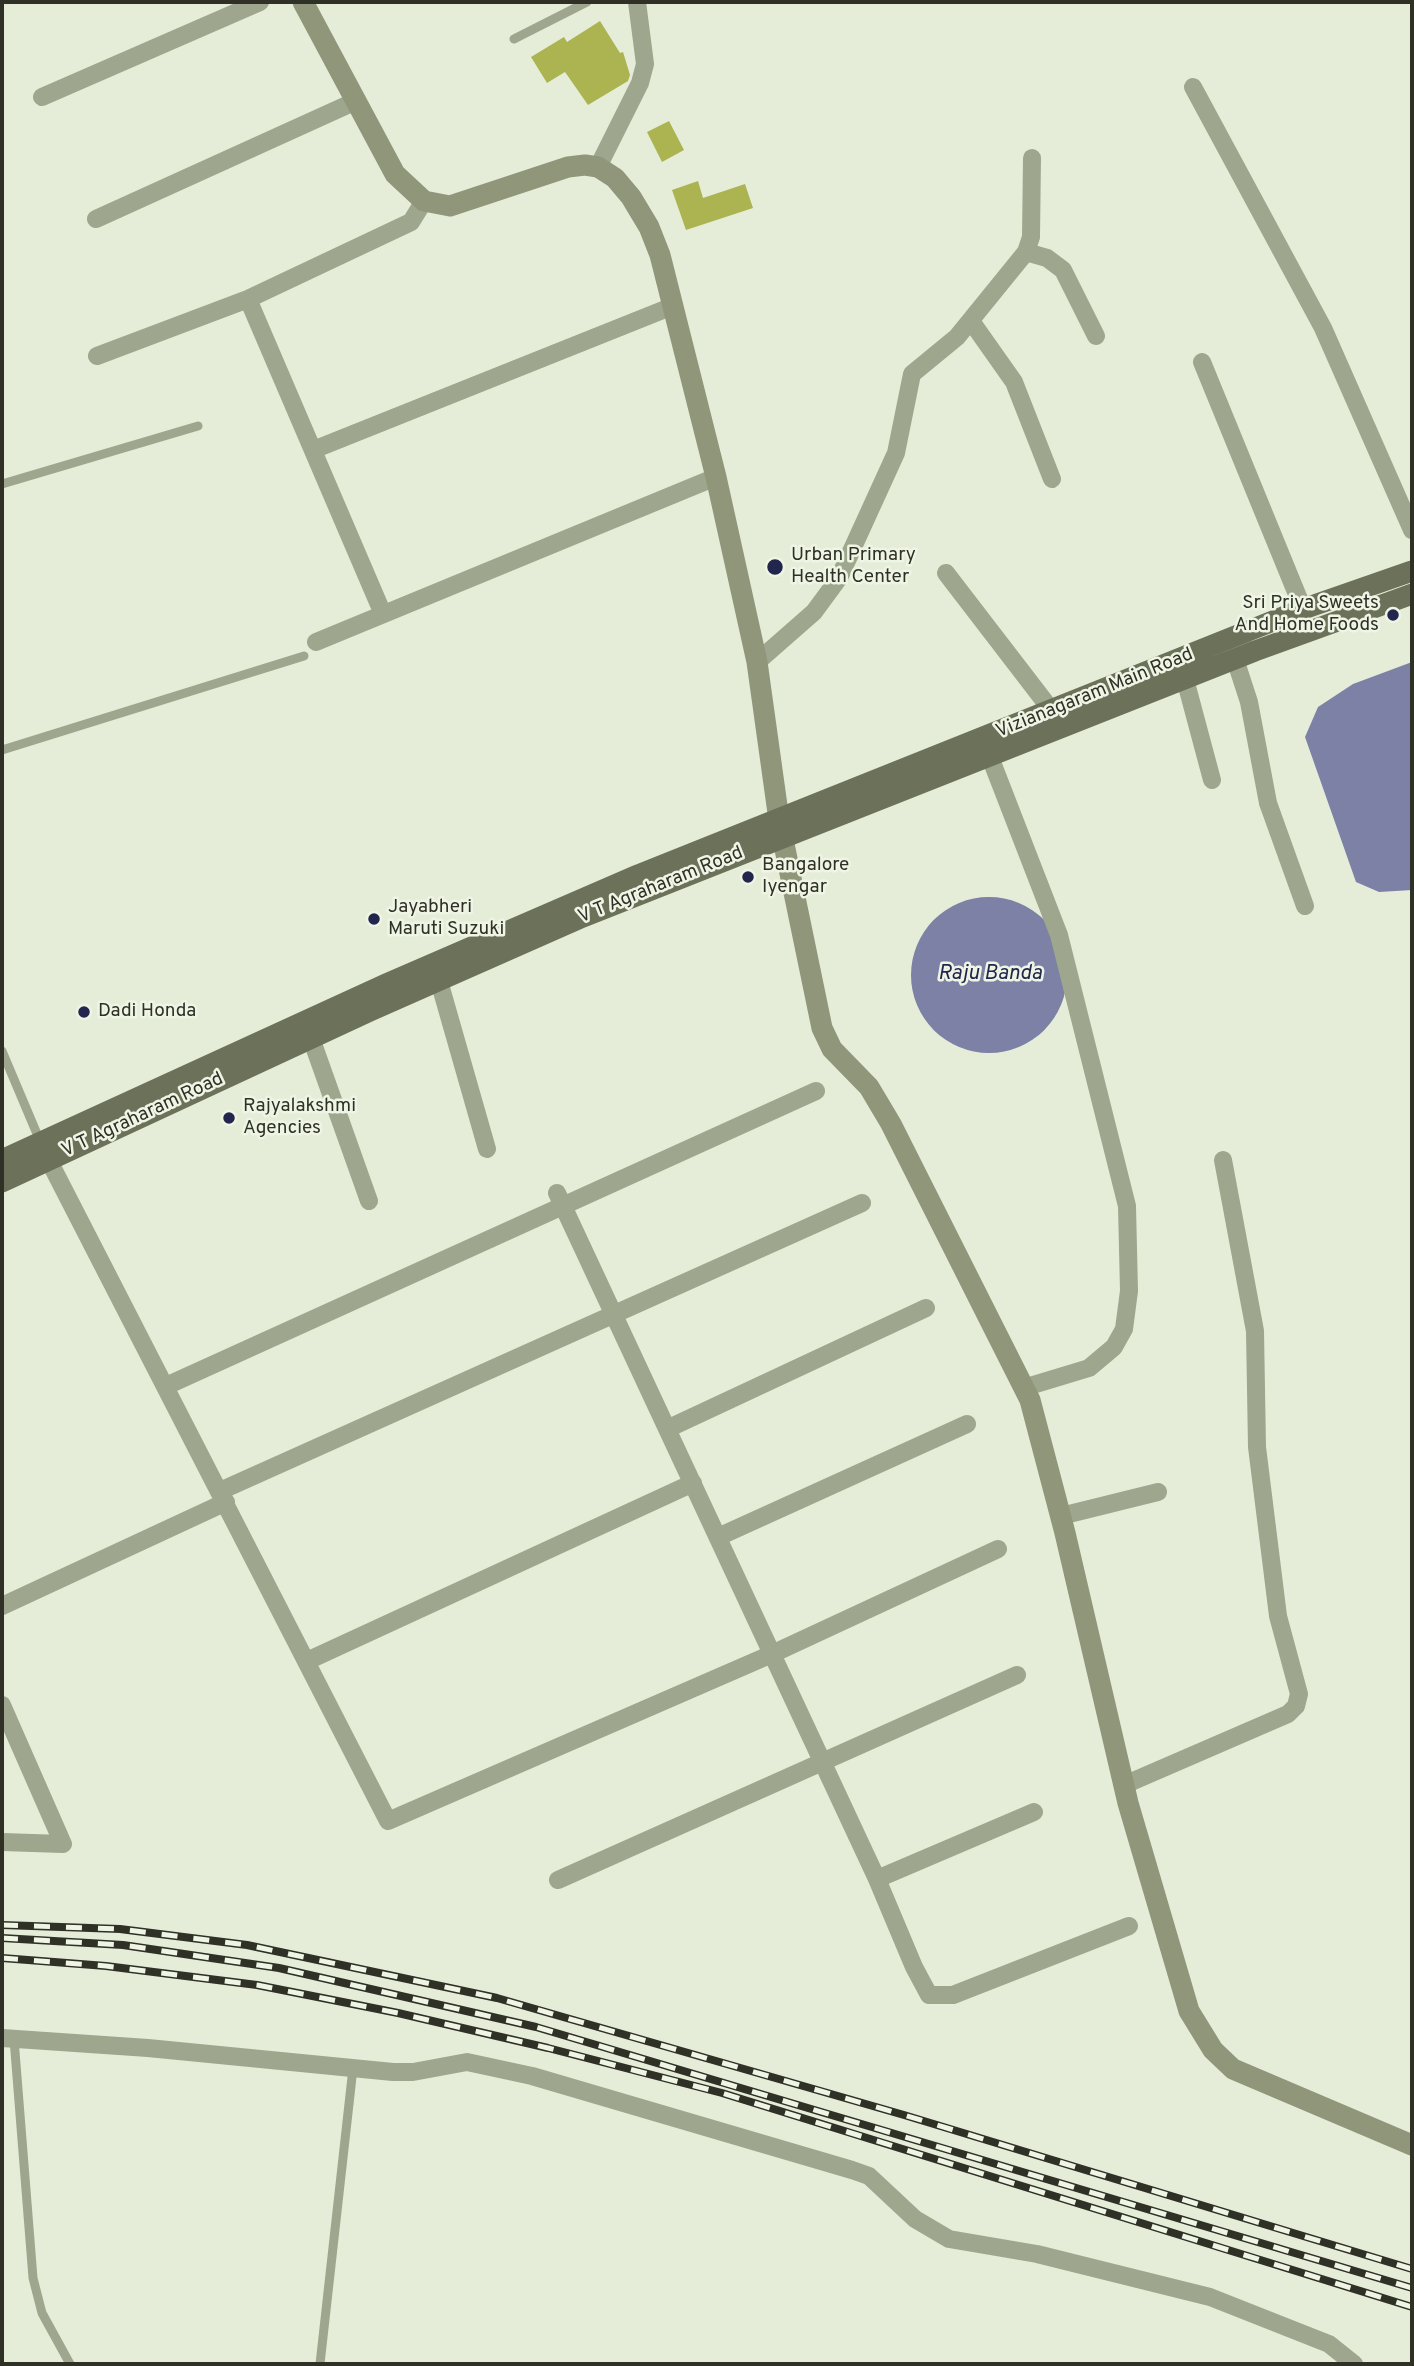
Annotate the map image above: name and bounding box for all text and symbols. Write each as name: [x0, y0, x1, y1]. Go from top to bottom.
place label: Urban Primary Health Center: [791, 545, 916, 589]
marker: Urban Primary Health Center: [765, 557, 785, 577]
place label: Sri Priya Sweets And Home Foods: [1235, 593, 1379, 637]
marker: Sri Priya Sweets And Home Foods: [1385, 607, 1401, 623]
street label: Vizianagaram Main Road: [993, 644, 1197, 744]
street label: V T Agraharam Road: [575, 843, 747, 929]
place label: Bangalore Iyengar: [762, 855, 849, 899]
marker: Bangalore Iyengar: [740, 869, 756, 885]
place label: Jayabheri Maruti Suzuki: [388, 897, 504, 941]
marker: Jayabheri Maruti Suzuki: [366, 911, 382, 927]
water label: Raju Banda: [938, 962, 1042, 988]
place label: Dadi Honda: [98, 1001, 196, 1023]
marker: Dadi Honda: [76, 1004, 92, 1020]
street label: V T Agraharam Road: [59, 1069, 227, 1163]
place label: Rajyalakshmi Agencies: [243, 1096, 356, 1140]
marker: Rajyalakshmi Agencies: [221, 1110, 237, 1126]

